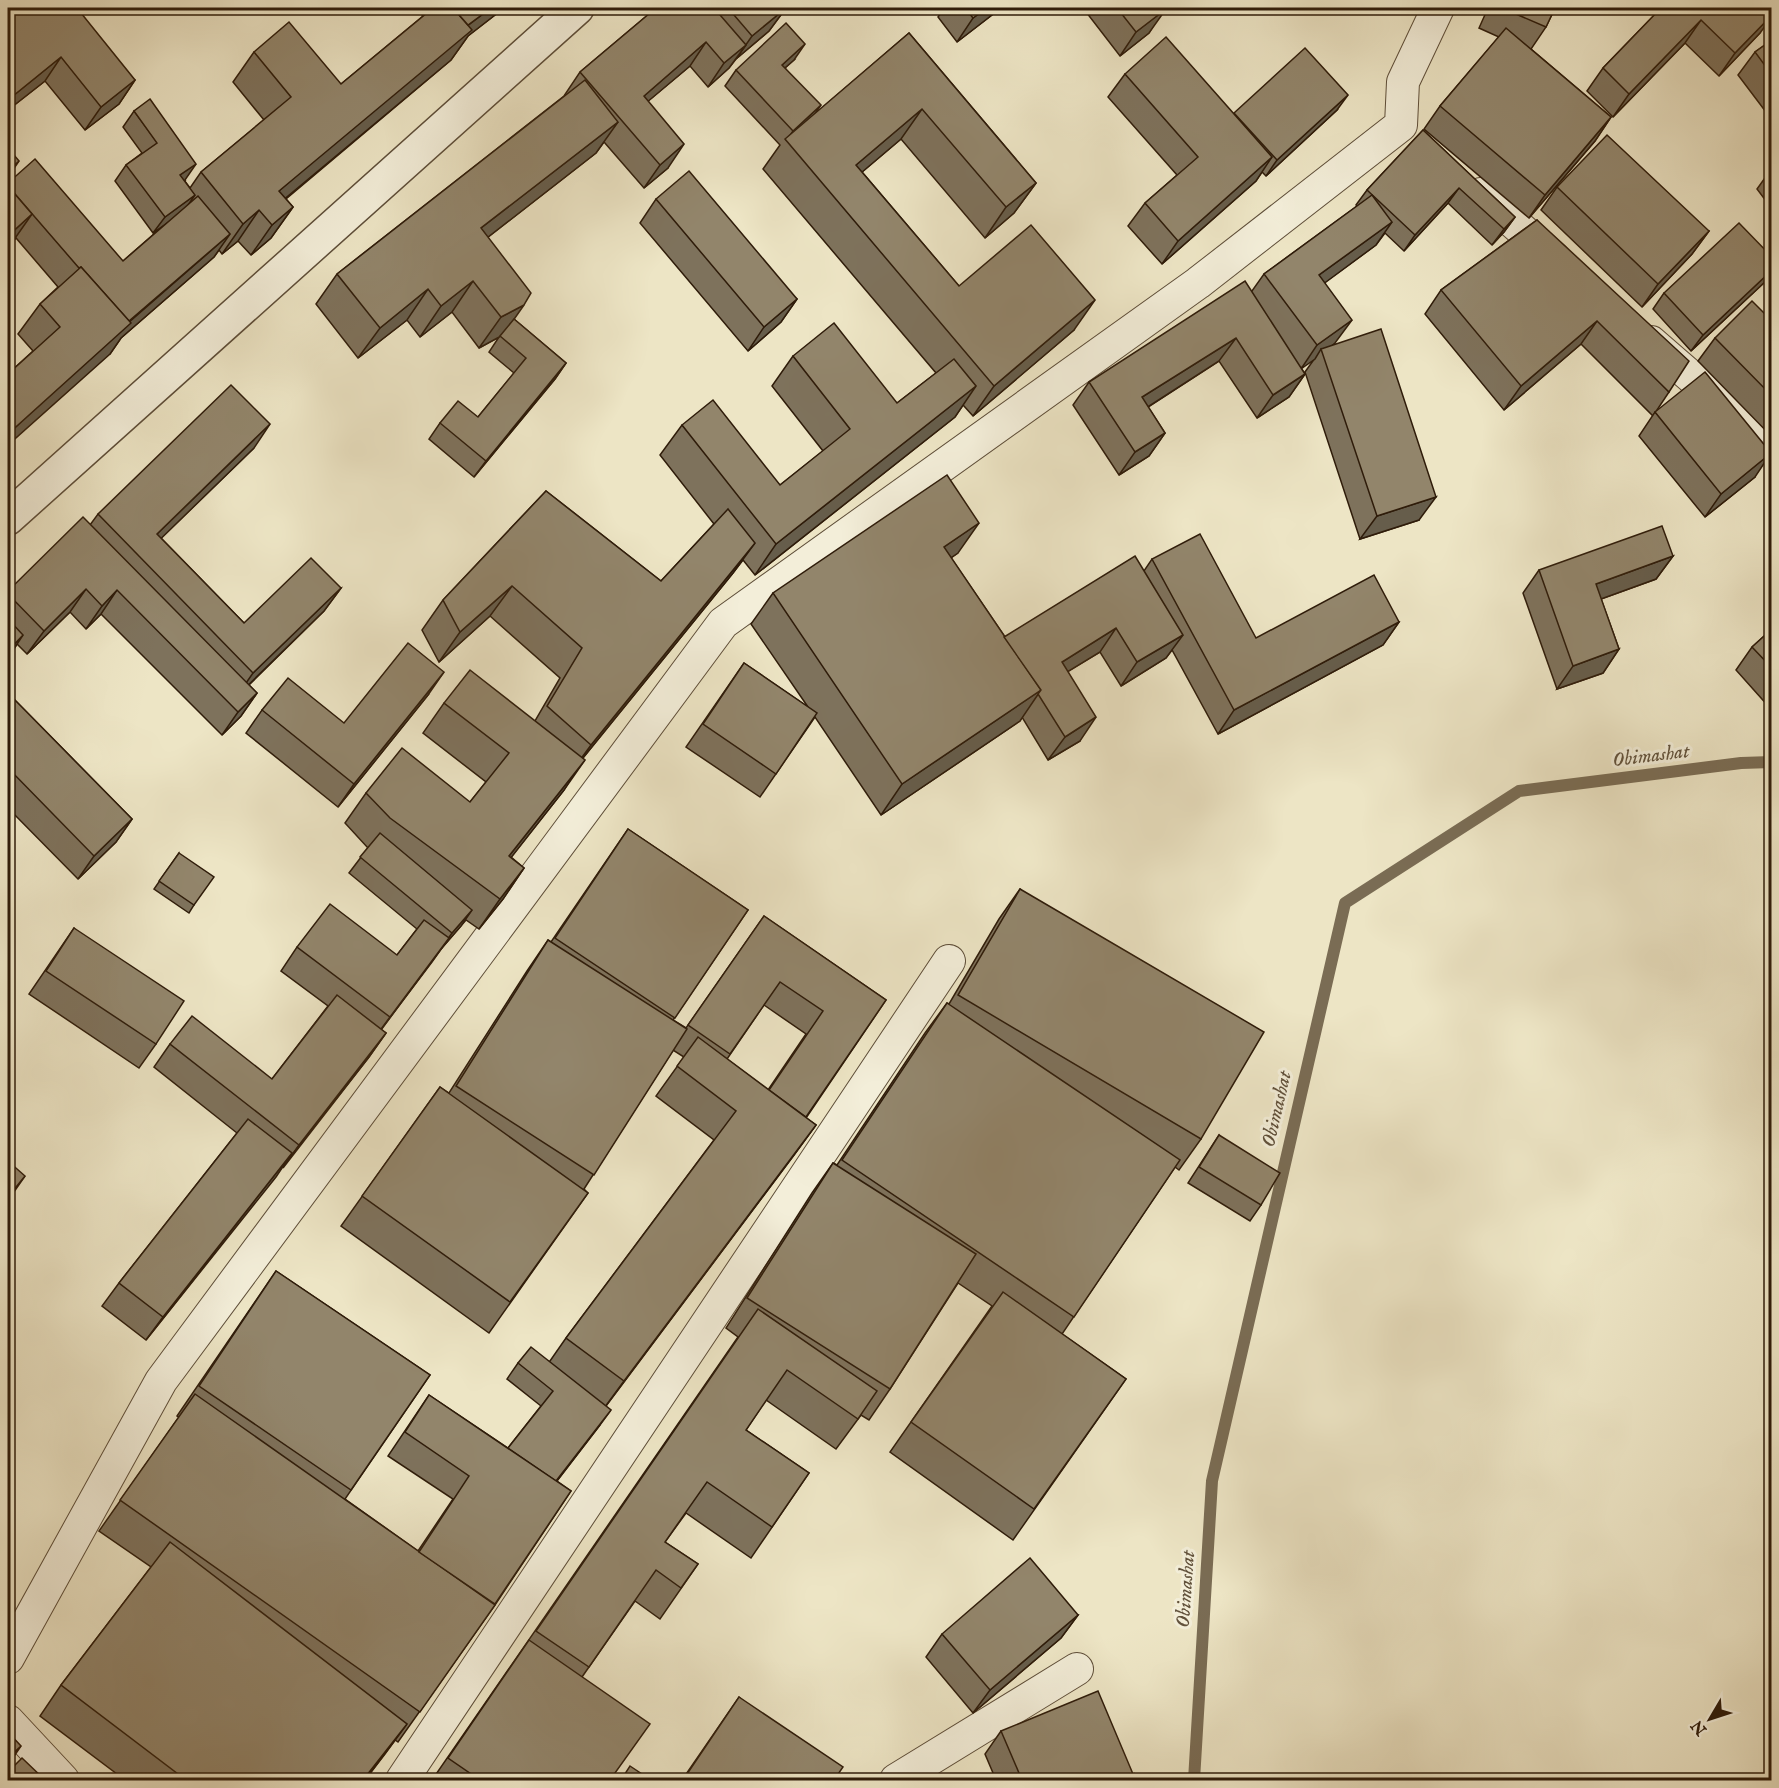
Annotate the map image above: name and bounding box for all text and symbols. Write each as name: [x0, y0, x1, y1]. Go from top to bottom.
water label: Obimashat: [1611, 739, 1692, 773]
water label: Obimashat: [1256, 1067, 1298, 1150]
water label: Obimashat: [1171, 1548, 1201, 1628]
north arrow: [1680, 1689, 1740, 1749]
text: N: [1688, 1715, 1713, 1740]

